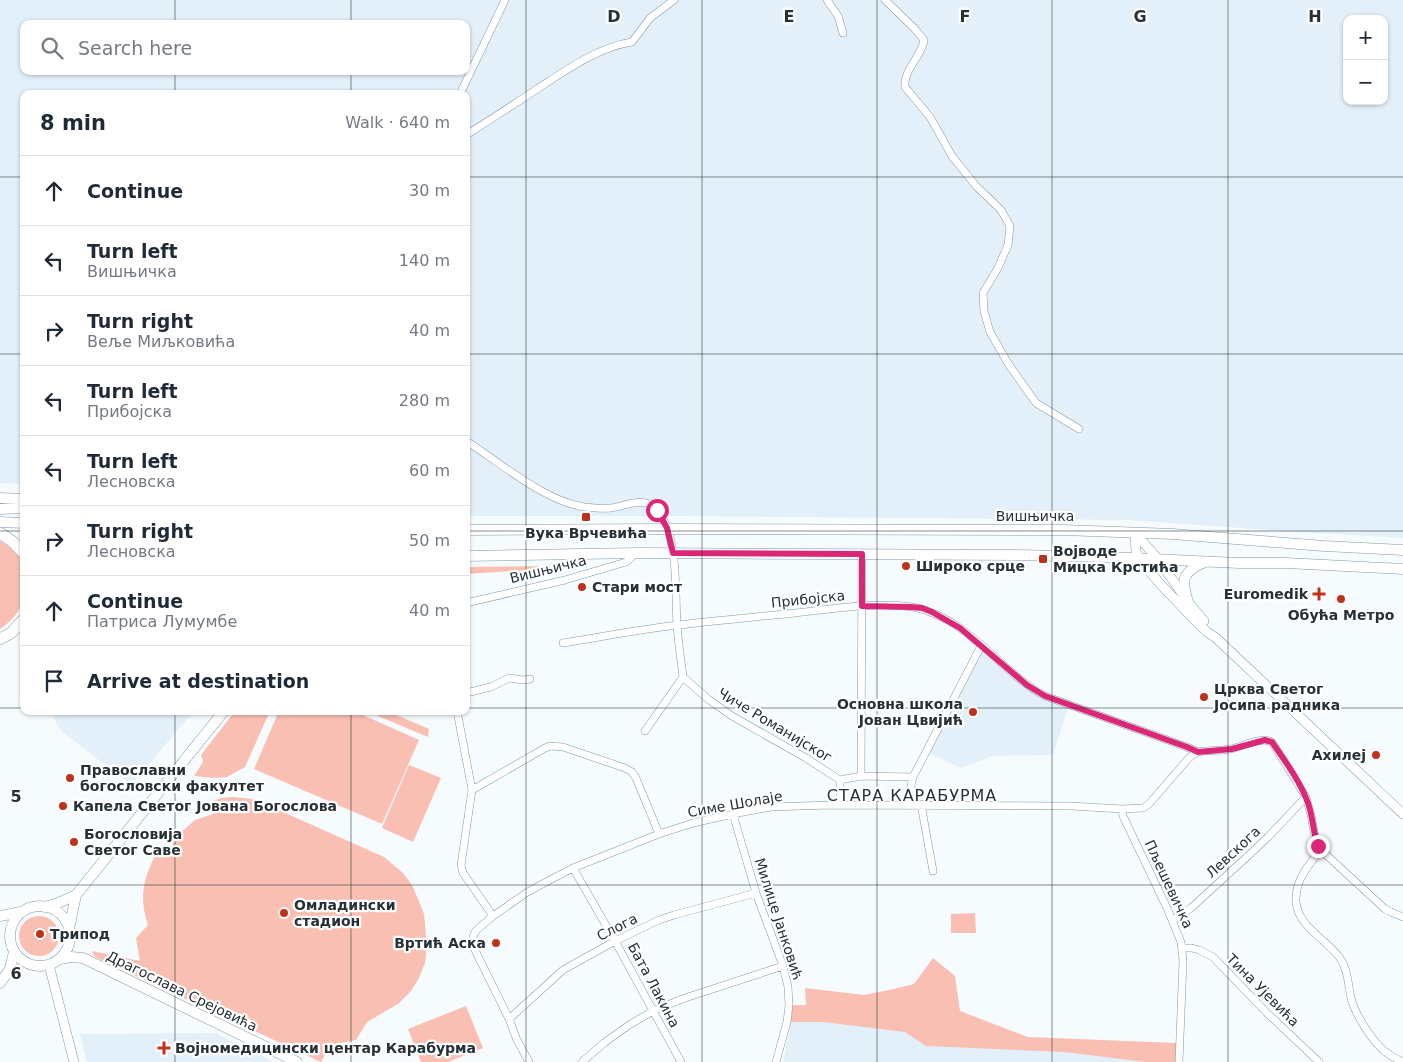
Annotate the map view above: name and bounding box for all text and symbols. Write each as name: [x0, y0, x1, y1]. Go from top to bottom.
text: D: [607, 7, 621, 26]
text: E: [784, 7, 794, 26]
text: F: [960, 7, 970, 26]
text: G: [1133, 7, 1147, 26]
text: H: [1308, 7, 1322, 26]
map controls: [1343, 15, 1388, 105]
button: +: [1343, 15, 1388, 60]
search box: [20, 20, 470, 75]
icon: search: [38, 34, 66, 62]
text: Search here: [78, 37, 192, 59]
button: −: [1343, 60, 1388, 105]
text: 8 min: [40, 111, 106, 135]
text: Walk · 640 m: [345, 113, 450, 132]
icon: ahead: [40, 177, 68, 205]
text: Continue: [87, 180, 183, 202]
text: 30 m: [409, 181, 450, 200]
text: Turn left: [87, 240, 178, 262]
icon: left: [40, 247, 68, 275]
text: 140 m: [399, 251, 450, 270]
text: Вишњичка: [87, 262, 177, 281]
text: Turn right: [87, 310, 193, 332]
icon: right: [40, 317, 68, 345]
text: 40 m: [409, 321, 450, 340]
text: Веље Миљковића: [87, 332, 235, 351]
text: Turn left: [87, 380, 178, 402]
icon: left: [40, 387, 68, 415]
text: 280 m: [399, 391, 450, 410]
text: Прибојска: [87, 402, 172, 421]
text: Turn left: [87, 450, 178, 472]
icon: left: [40, 457, 68, 485]
text: 60 m: [409, 461, 450, 480]
text: Лесновска: [87, 472, 176, 491]
route start: [646, 499, 669, 522]
street label: Вишњичка: [996, 508, 1074, 524]
marker: Вука Врчевића: [580, 511, 592, 523]
text: Turn right: [87, 520, 193, 542]
place label: Вука Врчевића: [525, 525, 647, 541]
icon: right: [40, 527, 68, 555]
text: 50 m: [409, 531, 450, 550]
text: Лесновска: [87, 542, 176, 561]
place label: Војводе Мицка Крстића: [1053, 543, 1178, 575]
street label: Вишњичка: [508, 552, 588, 586]
marker: Војводе Мицка Крстића: [1037, 553, 1049, 565]
place label: Широко срце: [916, 558, 1025, 574]
marker: Широко срце: [900, 560, 912, 572]
place label: Стари мост: [592, 579, 683, 595]
marker: Стари мост: [576, 581, 588, 593]
place label: Euromedik: [1224, 586, 1309, 602]
street label: Прибојска: [770, 587, 846, 611]
marker: Euromedik: [1312, 587, 1326, 601]
text: Continue: [87, 590, 183, 612]
marker: Обућа Метро: [1335, 593, 1347, 605]
icon: ahead: [40, 597, 68, 625]
text: 40 m: [409, 601, 450, 620]
place label: Обућа Метро: [1288, 607, 1395, 623]
text: Патриса Лумумбе: [87, 612, 237, 631]
icon: arrive: [40, 667, 68, 695]
text: Arrive at destination: [87, 670, 309, 692]
place label: Црква Светог Јосипа радника: [1213, 681, 1340, 713]
street label: Чиче Романијског: [715, 685, 835, 765]
marker: Црква Светог Јосипа радника: [1198, 691, 1210, 703]
place label: Основна школа Јован Цвијић: [837, 696, 963, 728]
marker: Основна школа Јован Цвијић: [967, 706, 979, 718]
place label: Ахилеј: [1312, 747, 1366, 763]
marker: Ахилеј: [1370, 749, 1382, 761]
place label: Православни богословски факултет: [80, 762, 265, 794]
marker: Православни богословски факултет: [64, 772, 76, 784]
district label: СТАРА КАРАБУРМА: [827, 786, 997, 805]
text: 5: [10, 787, 22, 806]
street label: Симе Шолаје: [686, 788, 784, 820]
place label: Капела Светог Јована Богослова: [73, 798, 337, 814]
marker: Капела Светог Јована Богослова: [57, 800, 69, 812]
street label: Левскога: [1203, 823, 1263, 881]
place label: Богословија Светог Саве: [84, 826, 182, 858]
route end: [1307, 835, 1330, 858]
marker: Богословија Светог Саве: [68, 836, 80, 848]
street label: Пљешевичка: [1141, 837, 1197, 931]
street label: Милице Јанковић: [752, 856, 806, 982]
place label: Омладински стадион: [294, 897, 395, 929]
marker: Омладински стадион: [278, 907, 290, 919]
street label: Слога: [594, 910, 640, 944]
place label: Трипод: [50, 926, 110, 942]
marker: Трипод: [34, 928, 46, 940]
place label: Вртић Аска: [394, 935, 486, 951]
marker: Вртић Аска: [490, 937, 502, 949]
street label: Бата Лакина: [625, 940, 683, 1030]
street label: Драгослава Срејовића: [104, 948, 260, 1034]
street label: Тина Ујевића: [1223, 950, 1303, 1030]
text: 6: [10, 964, 22, 983]
place label: Војномедицински центар Карабурма: [175, 1040, 476, 1056]
marker: Војномедицински центар Карабурма: [157, 1041, 171, 1055]

